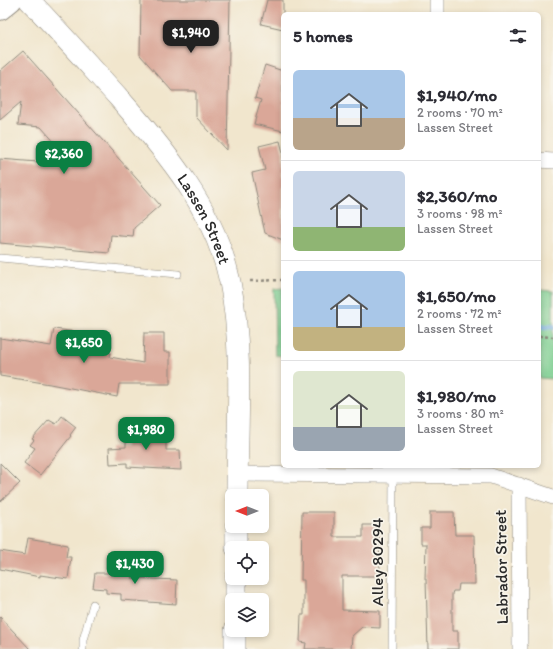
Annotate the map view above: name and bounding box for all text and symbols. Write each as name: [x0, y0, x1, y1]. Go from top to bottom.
pin: $1,940: [158, 20, 224, 54]
text: $1,940: [172, 25, 210, 40]
icon: filters: [507, 25, 529, 47]
text: 5 homes: [293, 26, 353, 46]
text: $1,940/mo: [417, 85, 497, 105]
icon: home: [325, 86, 373, 134]
text: 2 rooms · 70 m²: [417, 105, 503, 120]
text: Lassen Street: [417, 120, 493, 135]
pin: $2,360: [31, 141, 97, 175]
text: $2,360: [45, 146, 83, 161]
street label: Lassen Street: [173, 170, 235, 267]
text: $2,360/mo: [417, 186, 497, 206]
icon: home: [325, 187, 373, 235]
text: 3 rooms · 98 m²: [417, 206, 503, 221]
text: Lassen Street: [417, 221, 493, 236]
text: $1,650/mo: [417, 286, 496, 306]
icon: home: [325, 287, 373, 335]
text: 2 rooms · 72 m²: [417, 306, 502, 321]
text: Lassen Street: [417, 321, 493, 336]
pin: $1,650: [51, 330, 117, 364]
text: $1,650: [65, 335, 103, 350]
text: $1,980/mo: [417, 386, 496, 406]
icon: home: [325, 387, 373, 435]
text: 3 rooms · 80 m²: [417, 406, 504, 421]
pin: $1,980: [113, 417, 179, 451]
text: Lassen Street: [417, 421, 493, 436]
text: $1,980: [127, 422, 165, 437]
north arrow: [225, 489, 269, 533]
map controls: [225, 489, 269, 637]
street label: Labrador Street: [490, 509, 512, 625]
street label: Alley 80294: [367, 518, 387, 606]
button: locate: [225, 541, 269, 585]
pin: $1,430: [102, 551, 168, 585]
text: $1,430: [116, 556, 154, 571]
button: layers: [225, 593, 269, 637]

